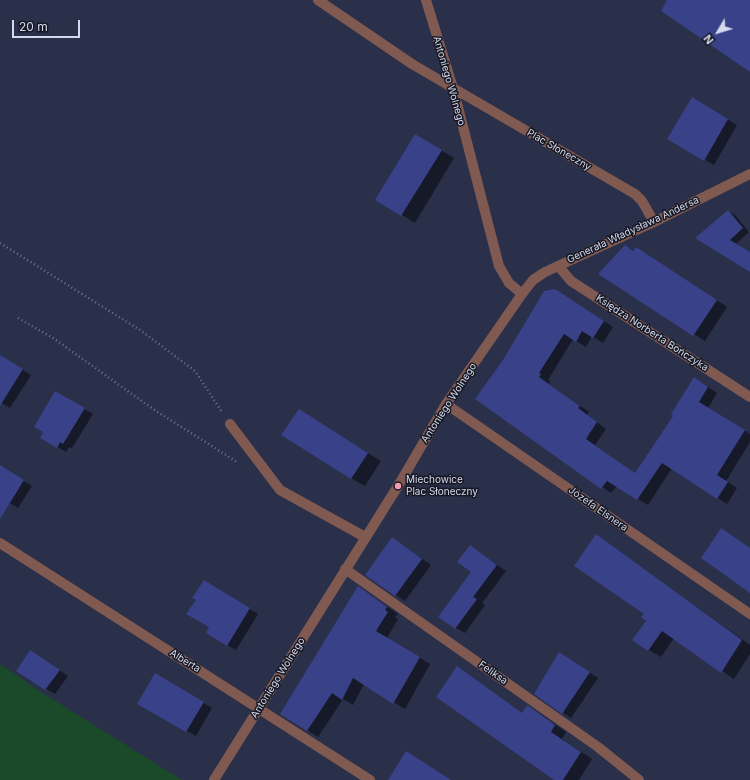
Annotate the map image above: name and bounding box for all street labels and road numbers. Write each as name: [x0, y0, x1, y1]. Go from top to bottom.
street label: Antoniego Wolnego: [430, 35, 468, 127]
street label: Plac Słoneczny: [525, 127, 593, 173]
street label: Generała Władysława Andersa: [565, 194, 701, 266]
street label: Księdza Norberta Bończyka: [594, 292, 710, 374]
street label: Antoniego Wolnego: [419, 361, 479, 445]
street label: Józefa Elsnera: [566, 484, 630, 534]
street label: Antoniego Wolnego: [248, 636, 308, 720]
street label: Alberta: [167, 647, 203, 675]
street label: Feliksa: [476, 659, 510, 687]

